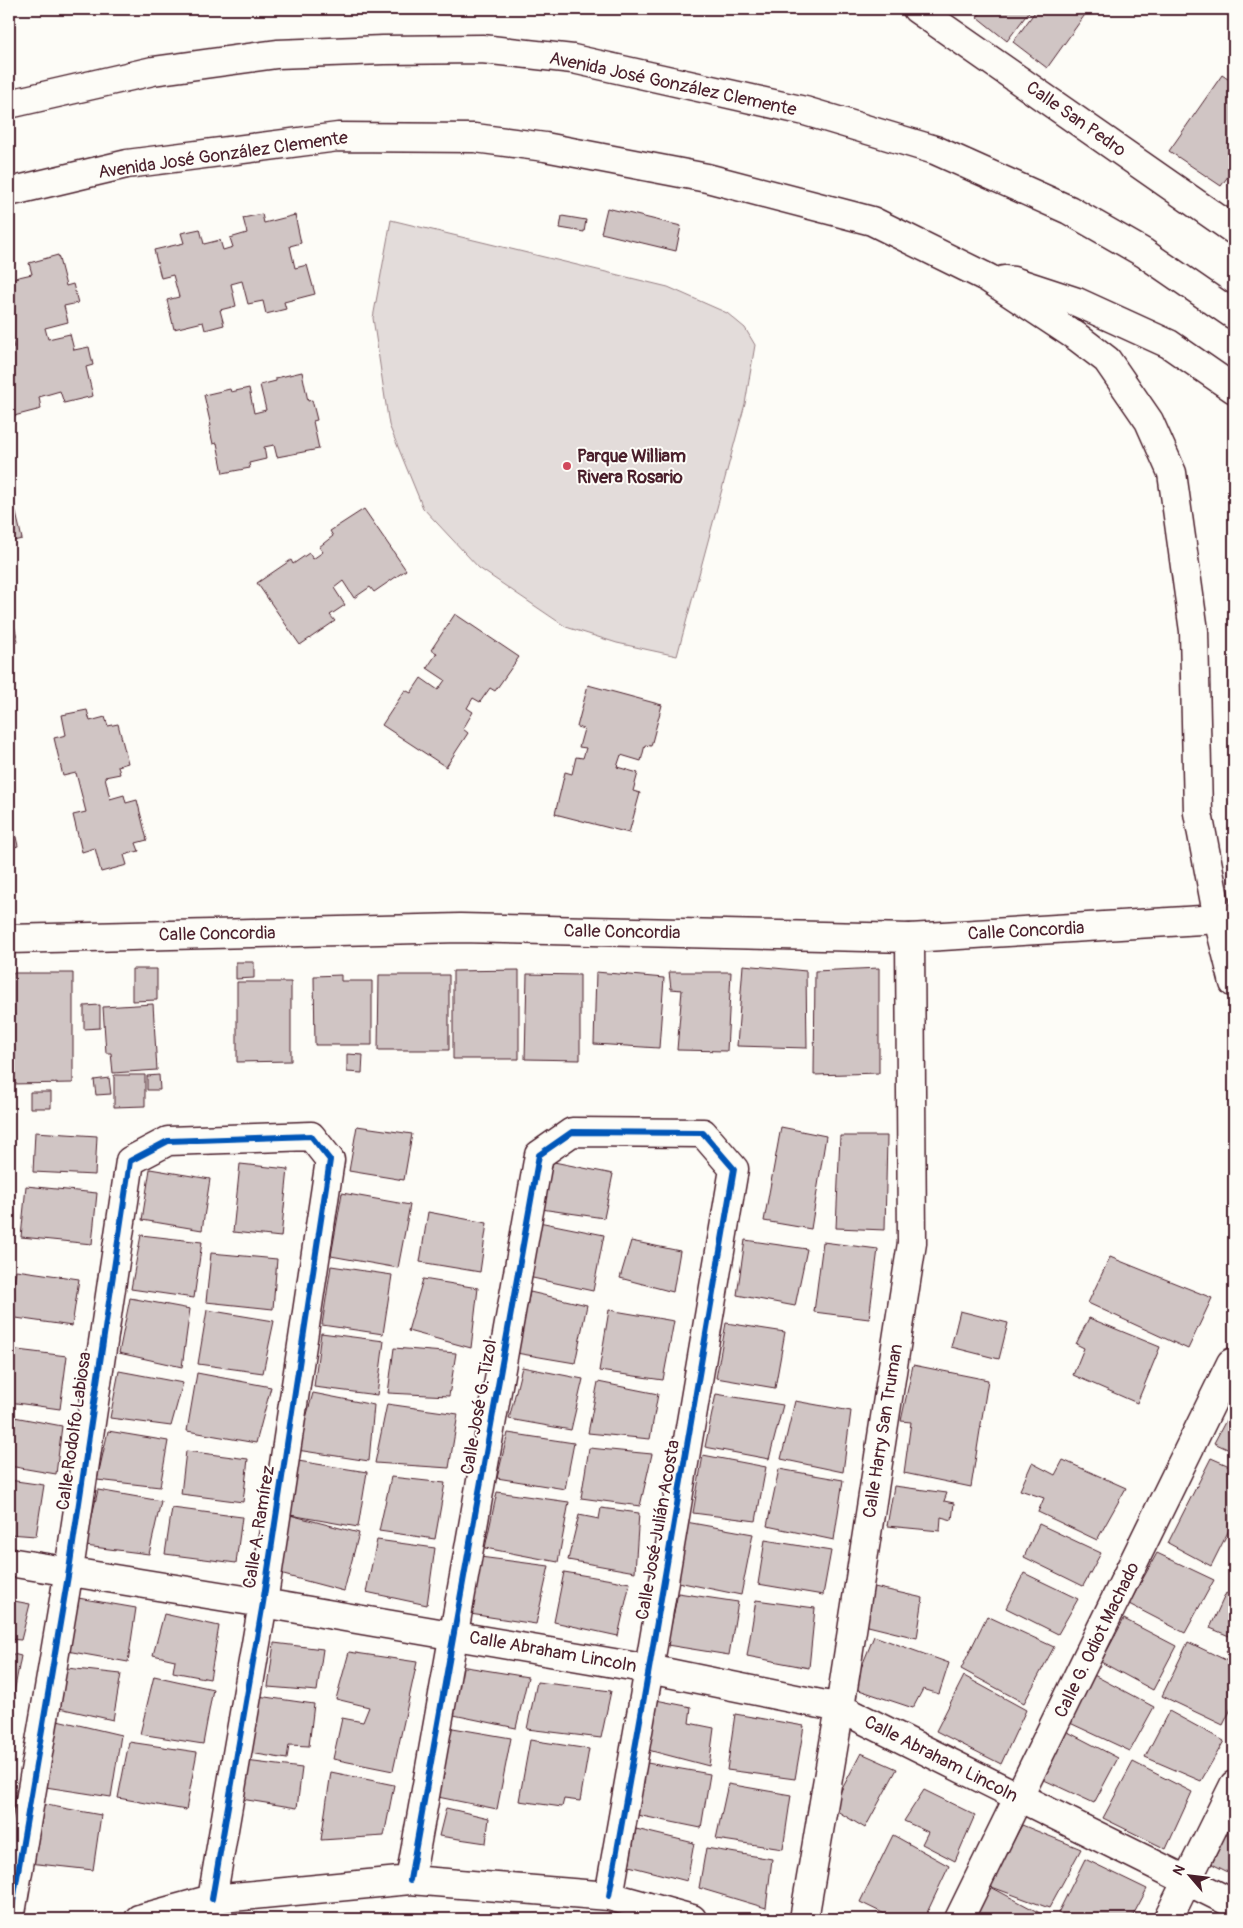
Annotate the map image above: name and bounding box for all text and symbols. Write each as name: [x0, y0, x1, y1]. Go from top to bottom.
street label: Avenida José González Clemente: [547, 47, 799, 121]
street label: Calle San Pedro: [1022, 76, 1131, 162]
street label: Avenida José González Clemente: [97, 126, 350, 184]
place label: Parque William Rivera Rosario: [577, 445, 686, 489]
marker: Parque William Rivera Rosario: [561, 460, 573, 472]
street label: Calle Concordia: [967, 916, 1085, 946]
street label: Calle Concordia: [563, 919, 681, 945]
street label: Calle Concordia: [158, 921, 276, 947]
street label: Calle José G. Tizol: [456, 1338, 502, 1476]
street label: Calle Harry San Truman: [858, 1342, 908, 1520]
street label: Calle Rodolfo Labiosa: [51, 1350, 97, 1512]
street label: Calle José Julián Acosta: [631, 1438, 685, 1622]
street label: Calle A. Ramírez: [238, 1464, 280, 1590]
street label: Calle G. Odiot Machado: [1049, 1558, 1145, 1722]
street label: Calle Abraham Lincoln: [468, 1626, 638, 1678]
street label: Calle Abraham Lincoln: [860, 1710, 1022, 1808]
north arrow: [1166, 1850, 1216, 1900]
text: N: [1169, 1862, 1189, 1878]

